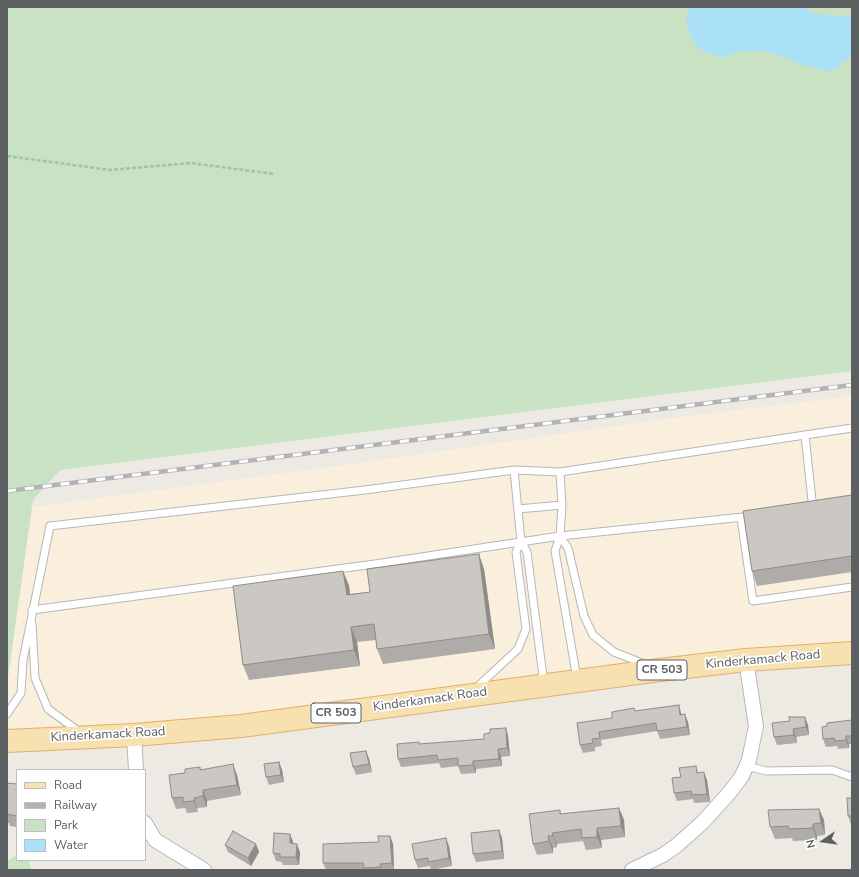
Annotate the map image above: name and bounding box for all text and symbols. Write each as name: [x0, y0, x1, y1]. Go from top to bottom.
street label: Kinderkamack Road: [705, 647, 821, 673]
road number: CR 503: [637, 660, 687, 680]
street label: Kinderkamack Road: [372, 684, 488, 716]
road number: CR 503: [311, 703, 361, 723]
street label: Kinderkamack Road: [50, 724, 166, 746]
legend: [16, 769, 146, 861]
text: Road: [54, 777, 82, 793]
text: Railway: [54, 797, 97, 813]
text: Park: [54, 817, 78, 833]
north arrow: [803, 821, 843, 861]
text: Water: [54, 837, 88, 853]
text: N: [803, 838, 819, 850]

